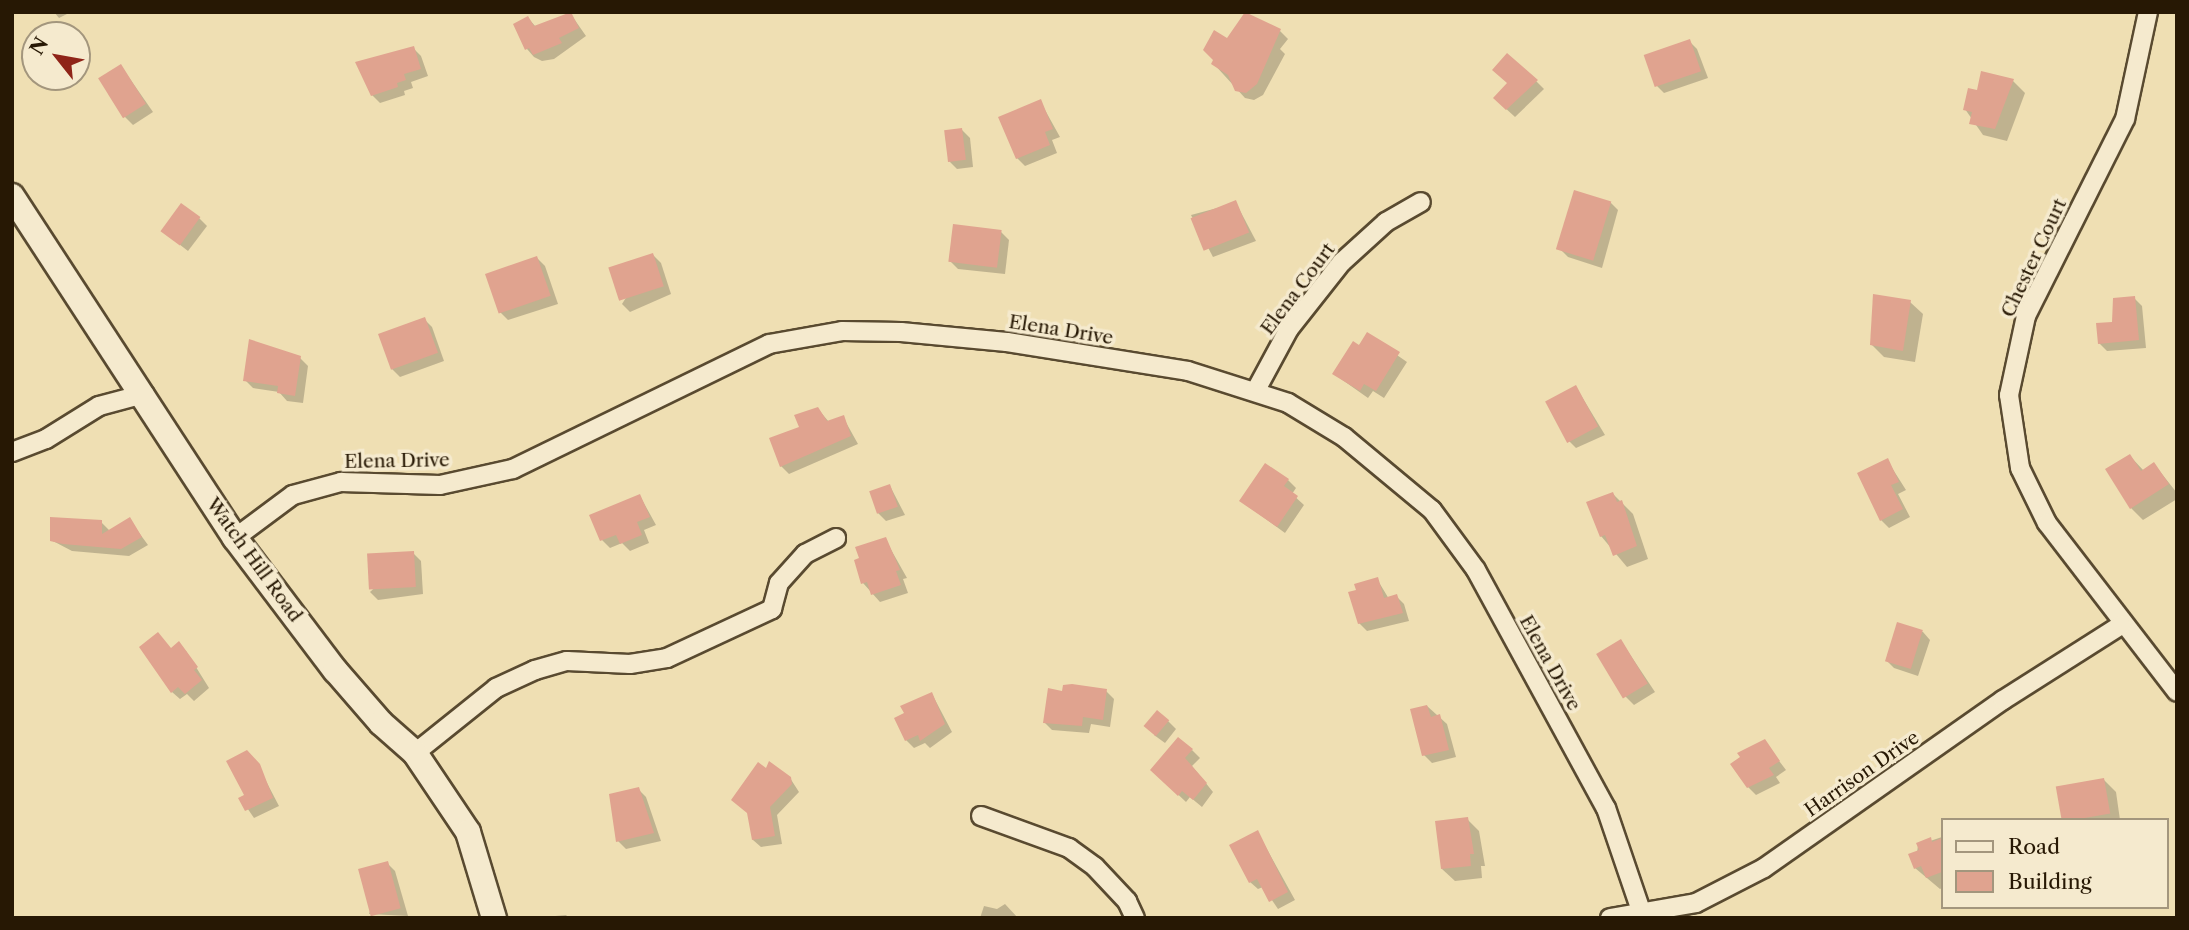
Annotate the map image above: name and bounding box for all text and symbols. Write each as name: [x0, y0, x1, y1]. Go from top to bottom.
north arrow: [21, 21, 91, 91]
text: N: [25, 33, 53, 59]
street label: Chester Court: [1997, 195, 2071, 321]
street label: Elena Court: [1256, 239, 1340, 339]
street label: Elena Drive: [1007, 310, 1115, 350]
street label: Elena Drive: [344, 449, 450, 473]
street label: Watch Hill Road: [201, 493, 307, 627]
street label: Elena Drive: [1514, 611, 1586, 715]
street label: Harrison Drive: [1801, 726, 1923, 822]
legend: [1940, 818, 2168, 909]
text: Road: [2008, 834, 2060, 859]
text: Building: [2008, 869, 2092, 894]

